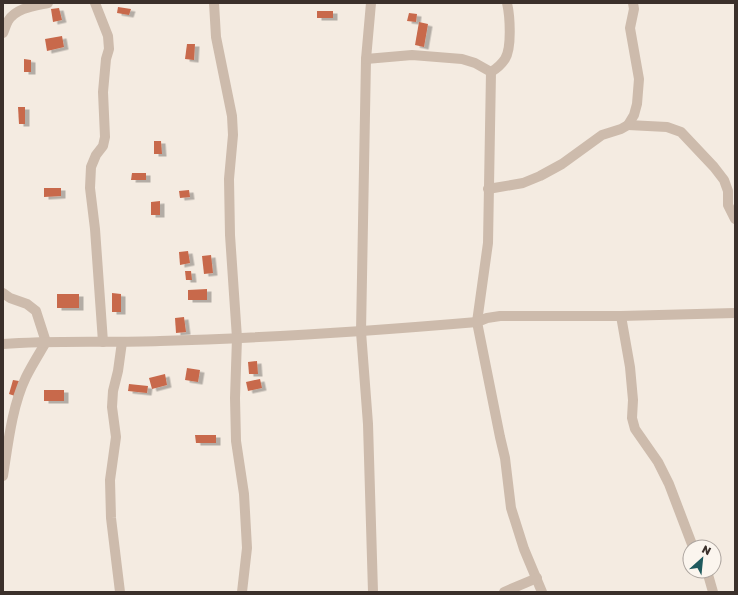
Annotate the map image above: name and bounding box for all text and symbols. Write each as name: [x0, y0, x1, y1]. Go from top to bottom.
north arrow: [682, 539, 722, 579]
text: N: [700, 542, 713, 557]

